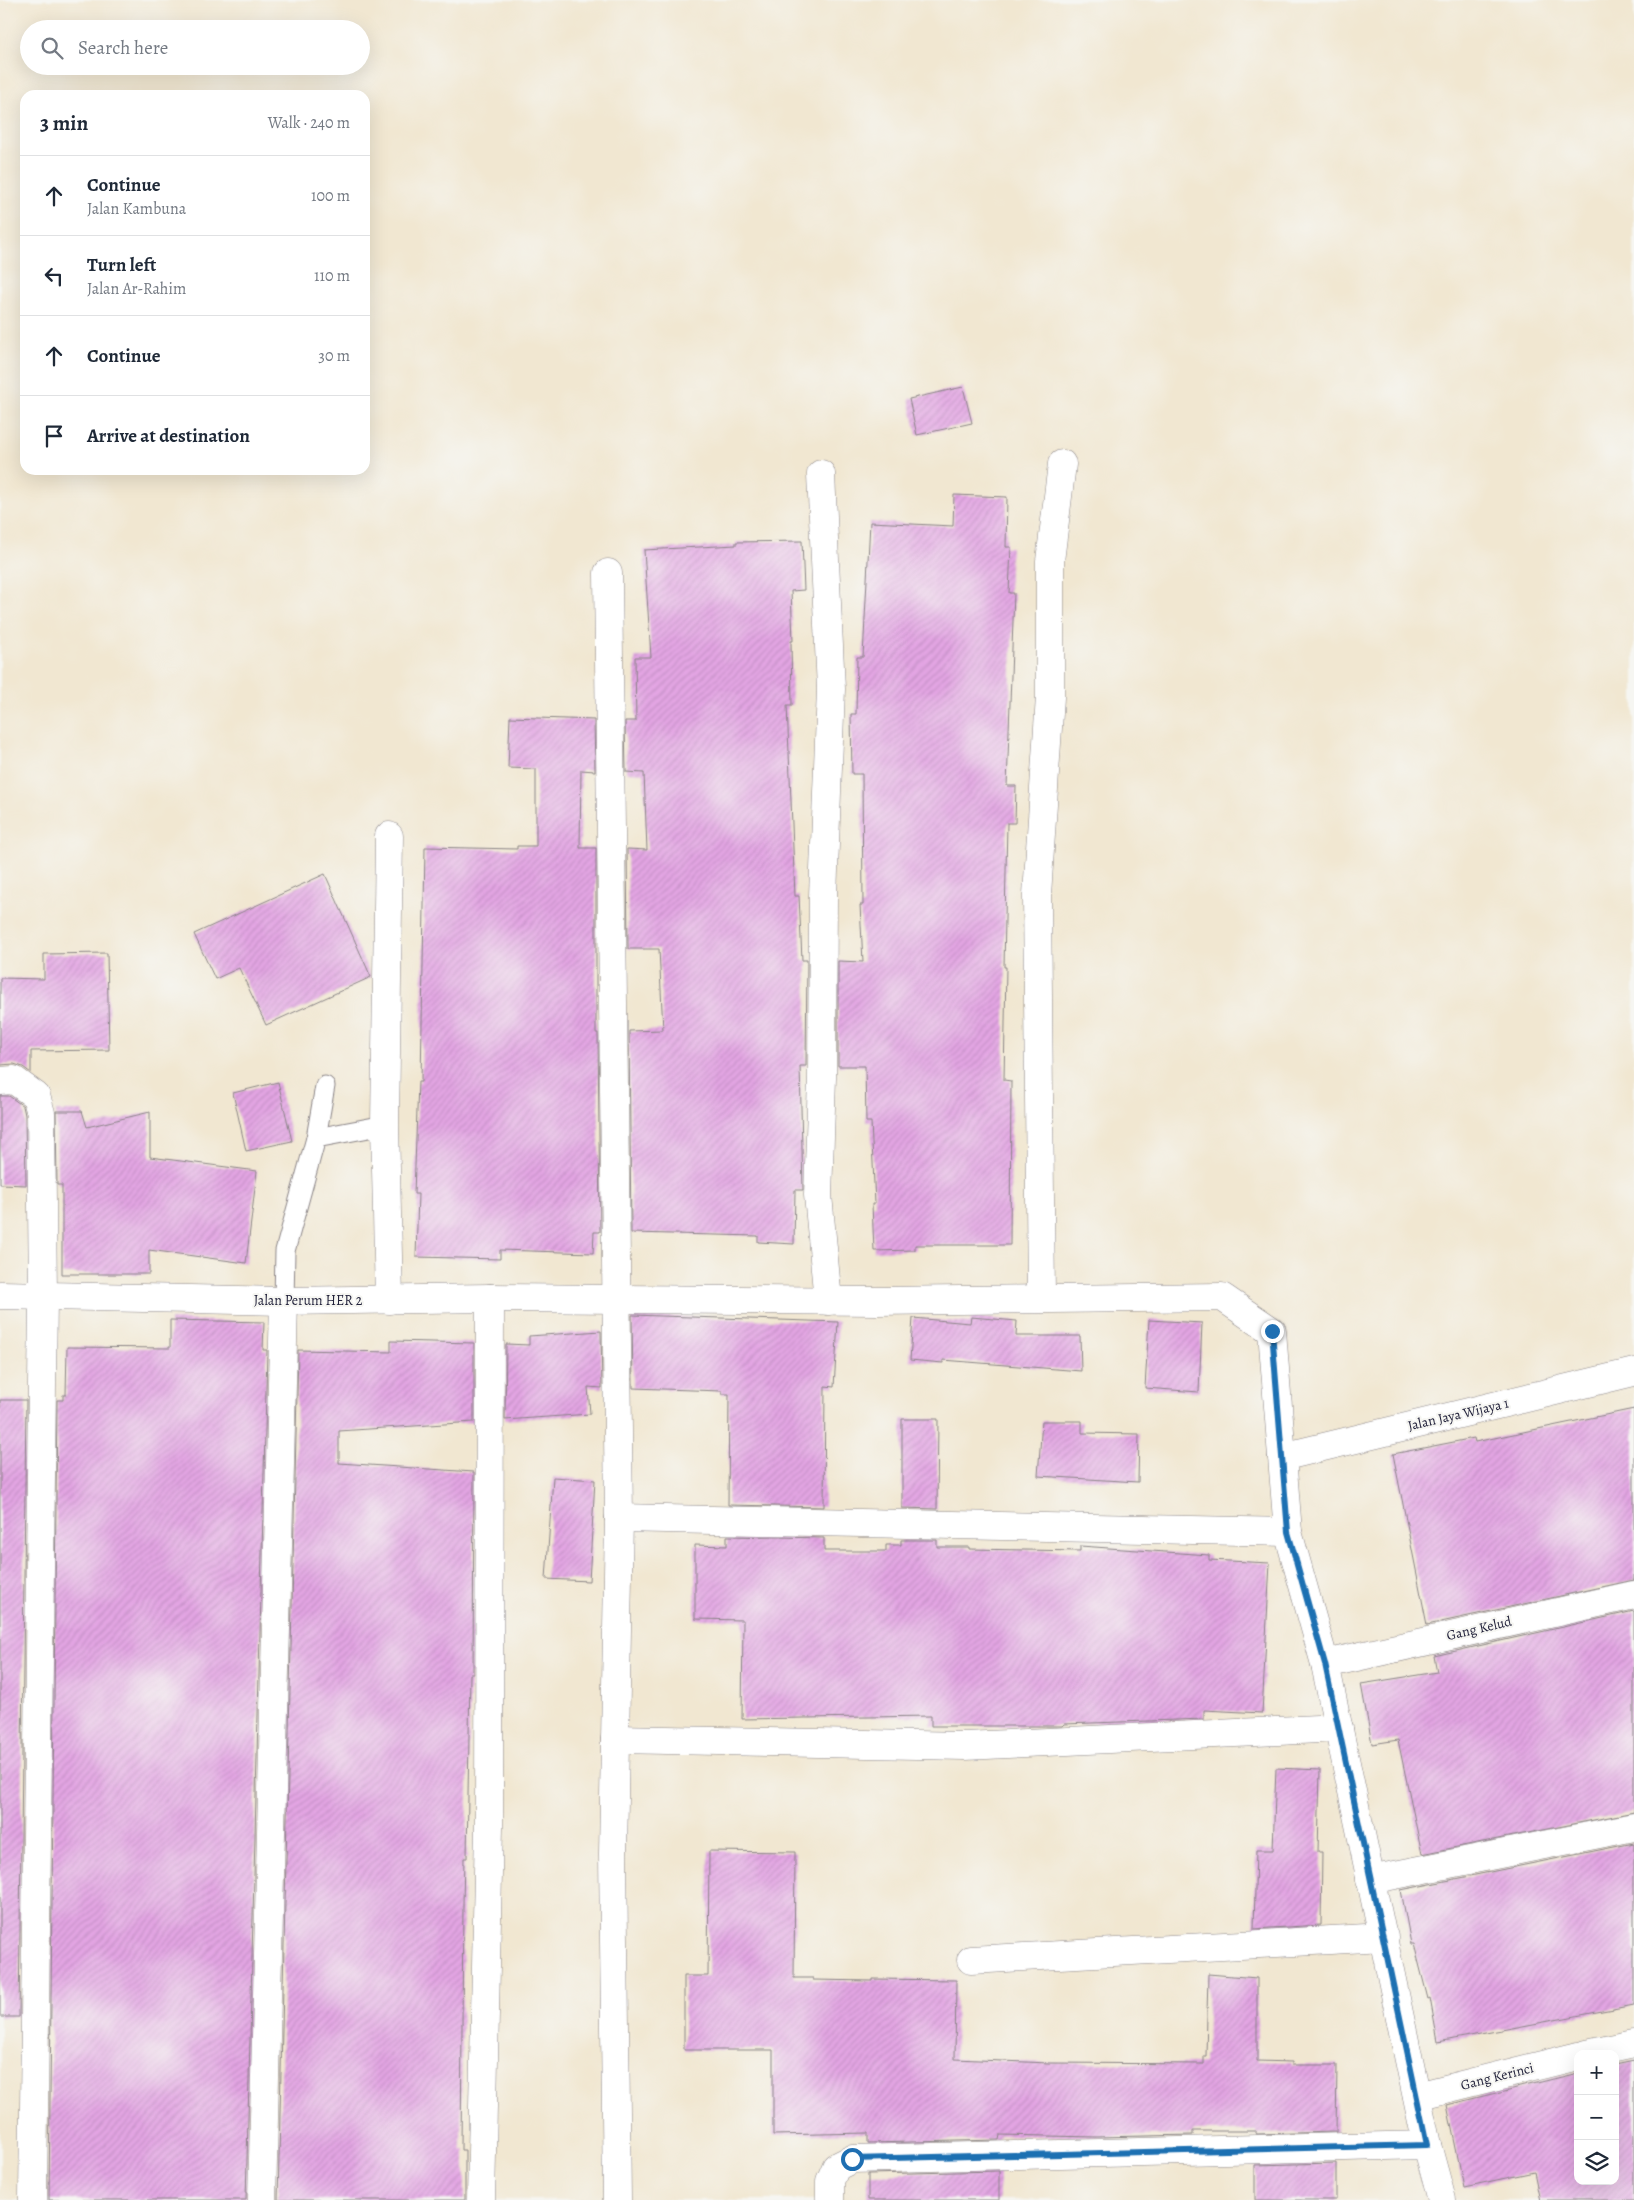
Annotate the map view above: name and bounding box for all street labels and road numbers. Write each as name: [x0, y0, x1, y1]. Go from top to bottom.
street label: Jalan Perum HER 2: [254, 1291, 363, 1310]
street label: Jalan Jaya Wijaya 1: [1406, 1394, 1511, 1435]
street label: Gang Kelud: [1445, 1612, 1514, 1645]
street label: Gang Kerinci: [1459, 2058, 1536, 2095]

